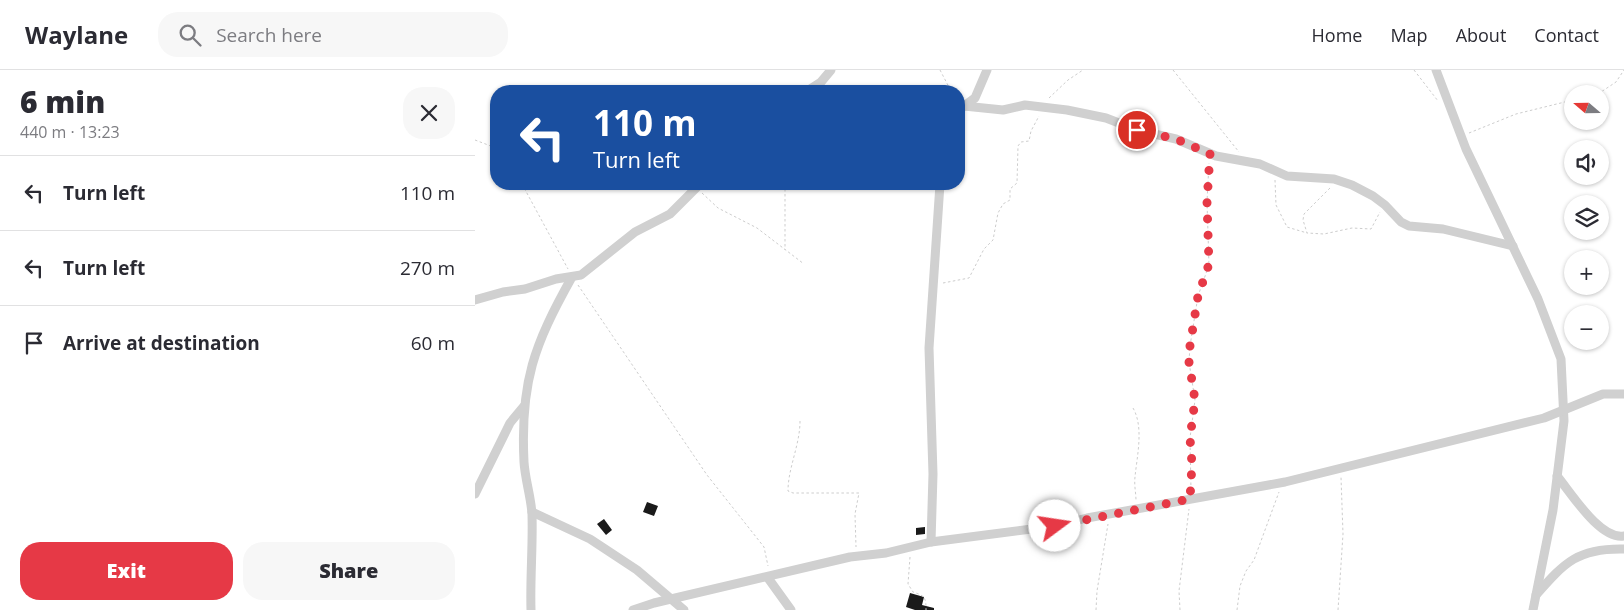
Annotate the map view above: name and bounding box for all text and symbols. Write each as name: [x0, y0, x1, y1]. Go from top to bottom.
search box: [158, 12, 508, 57]
text: Waylane: [25, 18, 128, 51]
icon: search: [176, 21, 204, 49]
text: Search here: [216, 22, 322, 48]
text: Home: [1312, 23, 1362, 47]
text: Map: [1390, 23, 1428, 47]
text: About: [1456, 23, 1506, 47]
text: Contact: [1534, 23, 1599, 47]
text: 6 min: [20, 81, 105, 122]
north arrow: [1564, 85, 1609, 130]
map controls: [1564, 85, 1609, 350]
button: close: [403, 87, 455, 139]
text: 110 m: [593, 99, 697, 146]
icon: left: [510, 105, 575, 170]
pin: [1116, 109, 1158, 151]
icon: arrive: [1123, 116, 1151, 144]
text: 440 m · 13:23: [20, 121, 120, 143]
button: sound: [1564, 140, 1609, 185]
text: Turn left: [593, 144, 680, 174]
icon: left: [20, 179, 48, 207]
text: Turn left: [63, 180, 145, 206]
text: 110 m: [400, 180, 455, 206]
button: layers: [1564, 195, 1609, 240]
button: +: [1564, 250, 1609, 295]
icon: left: [20, 254, 48, 282]
text: Turn left: [63, 255, 145, 281]
text: 270 m: [400, 255, 455, 281]
button: −: [1564, 305, 1609, 350]
icon: arrive: [20, 329, 48, 357]
text: Arrive at destination: [63, 330, 260, 356]
text: 60 m: [411, 330, 455, 356]
position arrow: [1028, 499, 1080, 551]
button: Exit: [20, 542, 233, 600]
button: Share: [243, 542, 455, 600]

